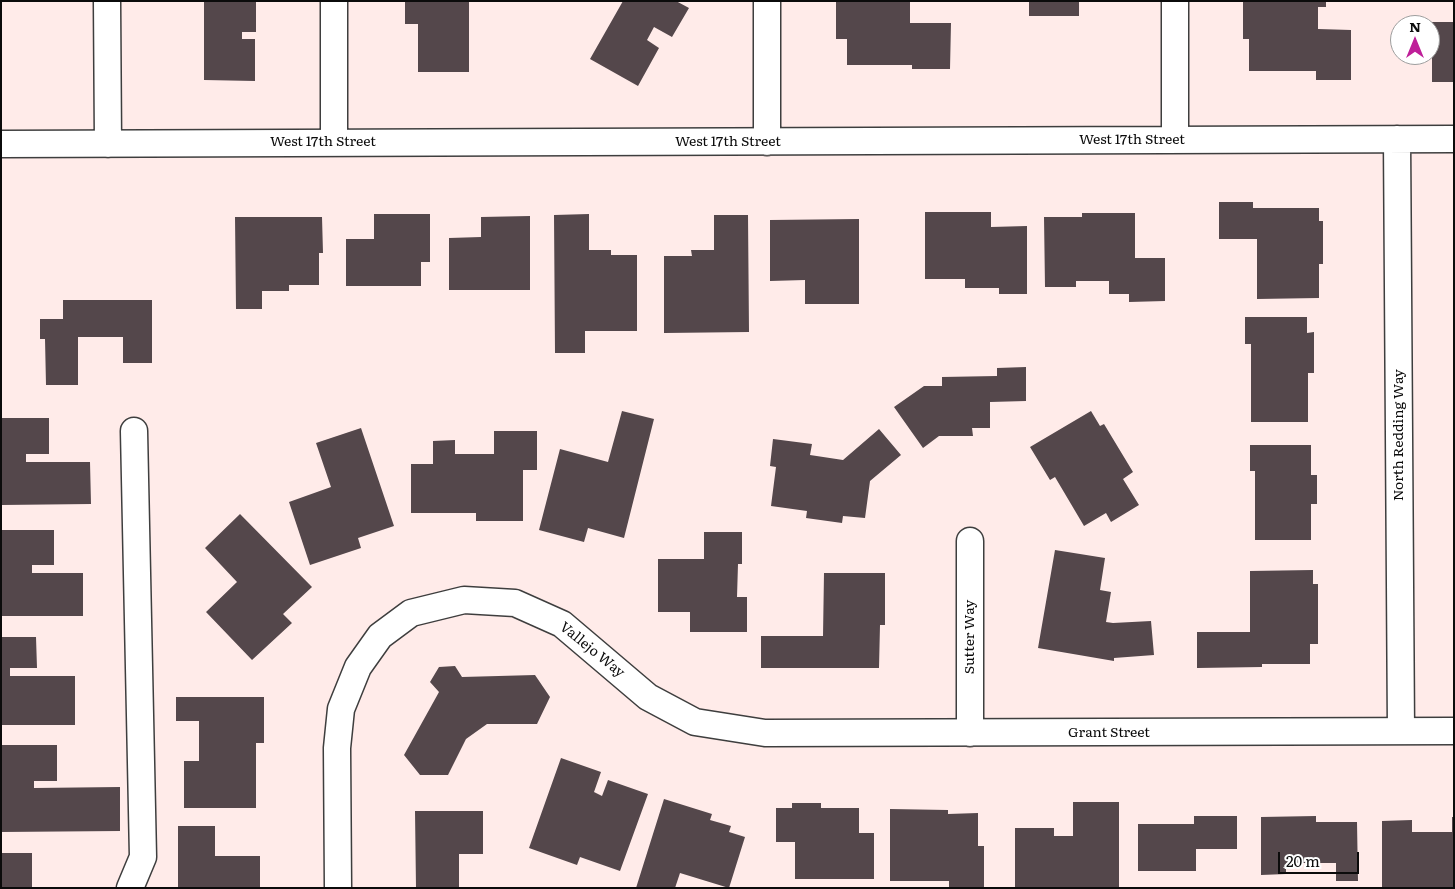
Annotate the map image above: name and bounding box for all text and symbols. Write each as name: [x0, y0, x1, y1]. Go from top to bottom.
north arrow: [1390, 15, 1440, 65]
text: N: [1409, 16, 1421, 36]
street label: West 17th Street: [1079, 132, 1185, 148]
street label: West 17th Street: [270, 134, 376, 150]
street label: West 17th Street: [675, 134, 781, 150]
street label: North Redding Way: [1391, 369, 1407, 501]
street label: Sutter Way: [962, 600, 978, 674]
street label: Vallejo Way: [556, 619, 628, 681]
street label: Grant Street: [1068, 725, 1150, 741]
scale bar: [1280, 842, 1361, 874]
text: 20 m: [1286, 849, 1320, 872]

